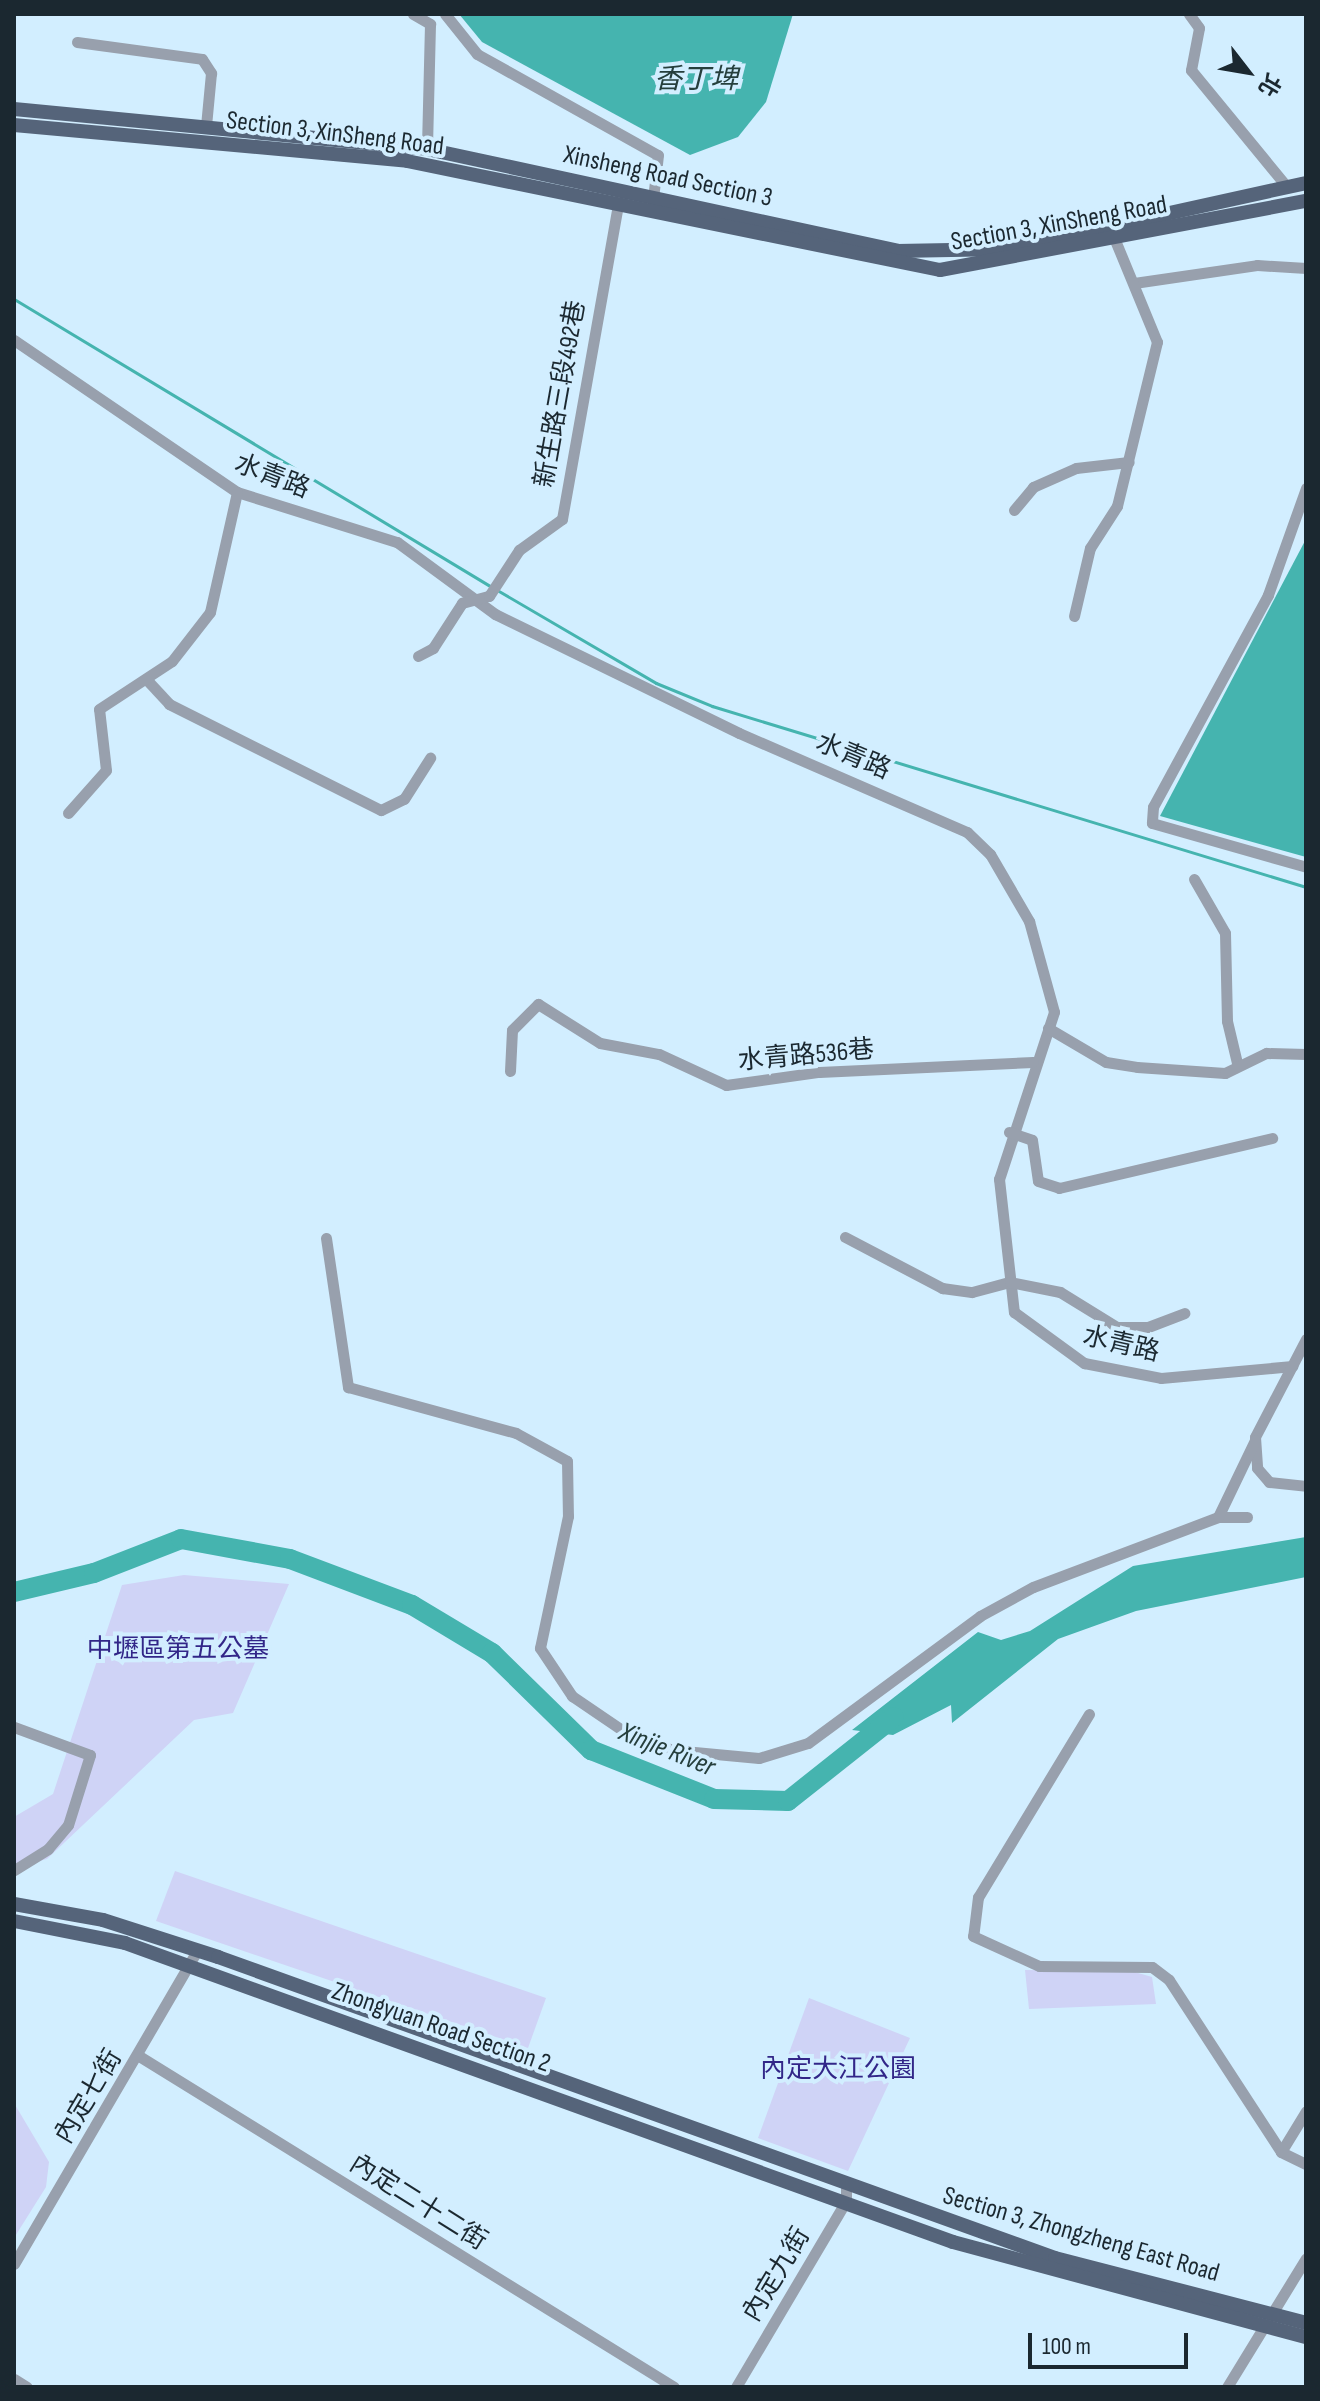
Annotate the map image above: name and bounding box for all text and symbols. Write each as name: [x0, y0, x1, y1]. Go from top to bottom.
north arrow: [1208, 32, 1288, 112]
water label: 香丁埤: [654, 63, 738, 97]
text: 北: [1252, 68, 1286, 101]
street label: Section 3, XinSheng Road: [224, 105, 446, 163]
street label: Xinsheng Road Section 3: [561, 140, 775, 214]
street label: Section 3, XinSheng Road: [949, 190, 1169, 258]
street label: 新生路三段492巷: [529, 298, 593, 490]
street label: 水青路: [230, 448, 314, 506]
street label: 水青路: [811, 727, 895, 787]
street label: 水青路536巷: [737, 1035, 875, 1077]
street label: 水青路: [1079, 1321, 1163, 1369]
park label: 中壢區第五公墓: [87, 1634, 269, 1666]
water label: Xinjie River: [614, 1716, 720, 1784]
street label: Zhongyuan Road Section 2: [328, 1976, 554, 2080]
street label: 內定七街: [49, 2044, 129, 2150]
park label: 內定大江公園: [760, 2054, 916, 2086]
street label: 內定二十二街: [344, 2148, 492, 2258]
street label: Section 3, Zhongzheng East Road: [939, 2181, 1223, 2289]
street label: 內定九街: [737, 2222, 817, 2328]
scale bar: [1032, 2317, 1192, 2367]
text: 100 m: [1042, 2332, 1091, 2361]

